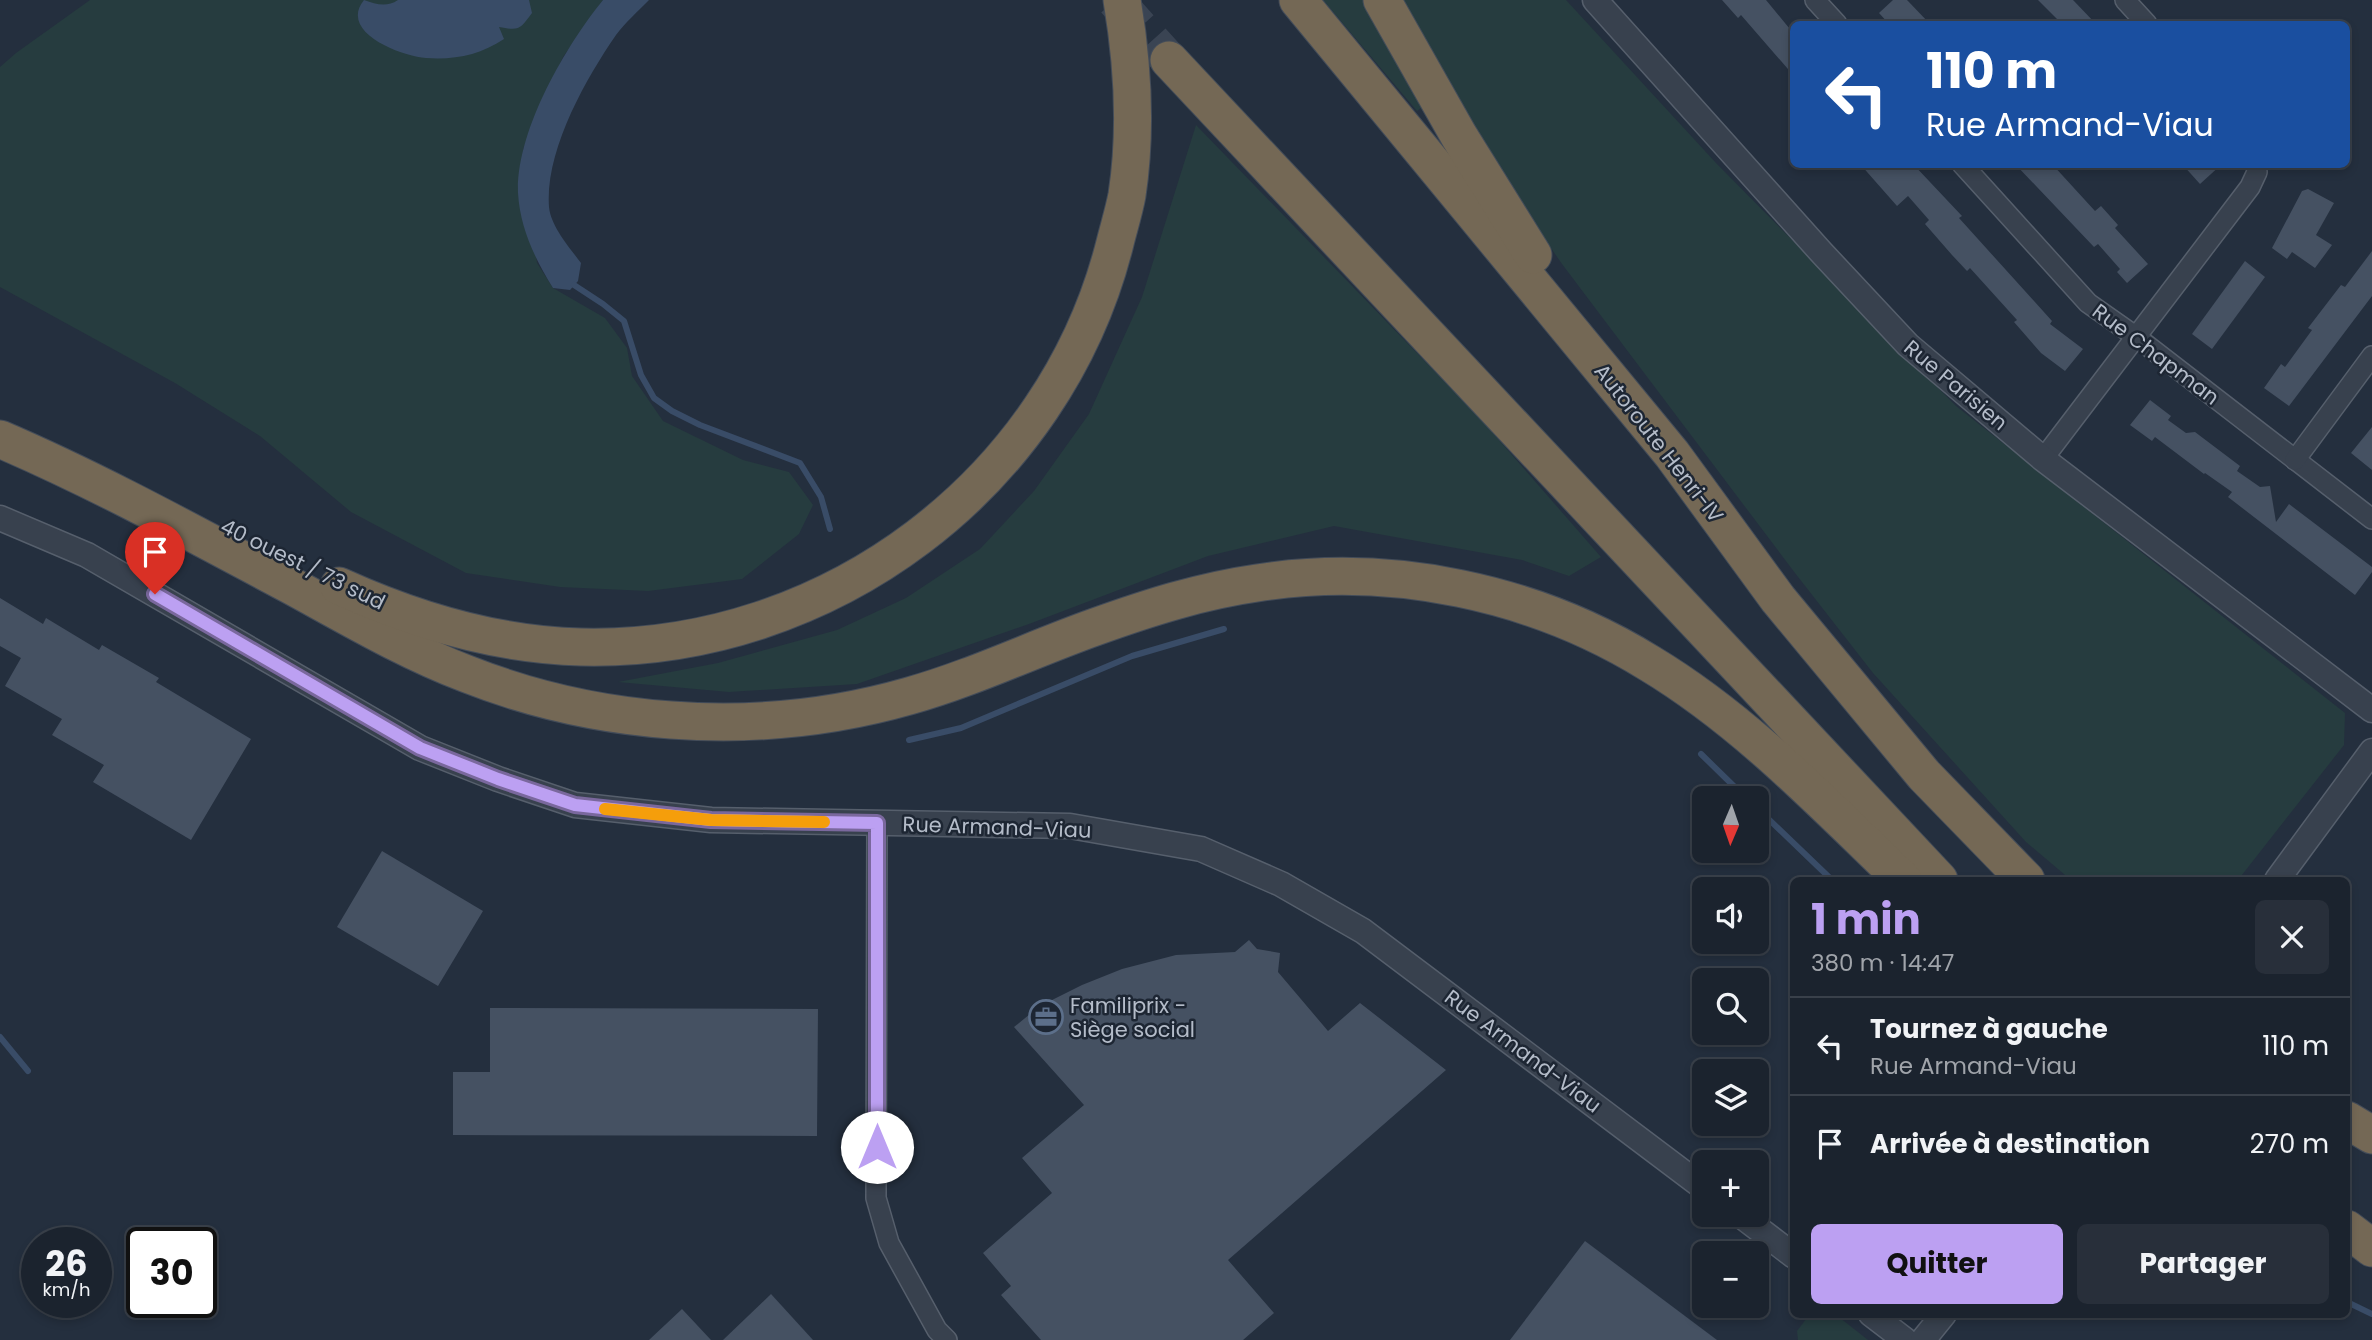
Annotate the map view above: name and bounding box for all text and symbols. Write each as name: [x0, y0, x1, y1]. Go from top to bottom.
text: 110 m: [1926, 37, 2057, 105]
icon: left: [1811, 49, 1902, 140]
text: Rue Armand-Viau: [1926, 102, 2214, 147]
street label: Rue Chapman: [2087, 297, 2225, 411]
street label: Rue Parisien: [1898, 333, 2014, 437]
street label: Autoroute Henri-IV: [1588, 357, 1730, 529]
street label: 40 ouest / 73 sud: [216, 512, 390, 616]
pin: [125, 522, 185, 594]
icon: arrive: [136, 533, 174, 571]
north arrow: [1692, 786, 1769, 863]
map controls: [1692, 786, 1769, 1318]
street label: Rue Armand-Viau: [902, 809, 1092, 845]
button: sound: [1692, 877, 1769, 954]
text: 1 min: [1811, 890, 1921, 949]
button: close: [2255, 900, 2329, 974]
text: 380 m · 14:47: [1811, 947, 1954, 979]
button: search: [1692, 968, 1769, 1045]
street label: Rue Armand-Viau: [1439, 983, 1607, 1119]
place label: Familiprix - Siège social: [1070, 991, 1195, 1044]
office icon: Familiprix - Siège social: [1027, 998, 1065, 1036]
text: Tournez à gauche: [1870, 1011, 2108, 1047]
icon: left: [1811, 1027, 1849, 1065]
text: 110 m: [2262, 1028, 2329, 1064]
text: Rue Armand-Viau: [1870, 1050, 2077, 1082]
button: layers: [1692, 1059, 1769, 1136]
position arrow: [840, 1110, 914, 1184]
icon: arrive: [1811, 1125, 1849, 1163]
text: Arrivée à destination: [1870, 1126, 2150, 1162]
text: 270 m: [2250, 1126, 2329, 1162]
button: +: [1692, 1150, 1769, 1227]
button: Quitter: [1811, 1224, 2063, 1304]
button: Partager: [2077, 1224, 2329, 1304]
speed limit sign: 30: [126, 1227, 217, 1318]
text: 26: [45, 1239, 88, 1288]
button: −: [1692, 1241, 1769, 1318]
text: km/h: [43, 1277, 90, 1302]

